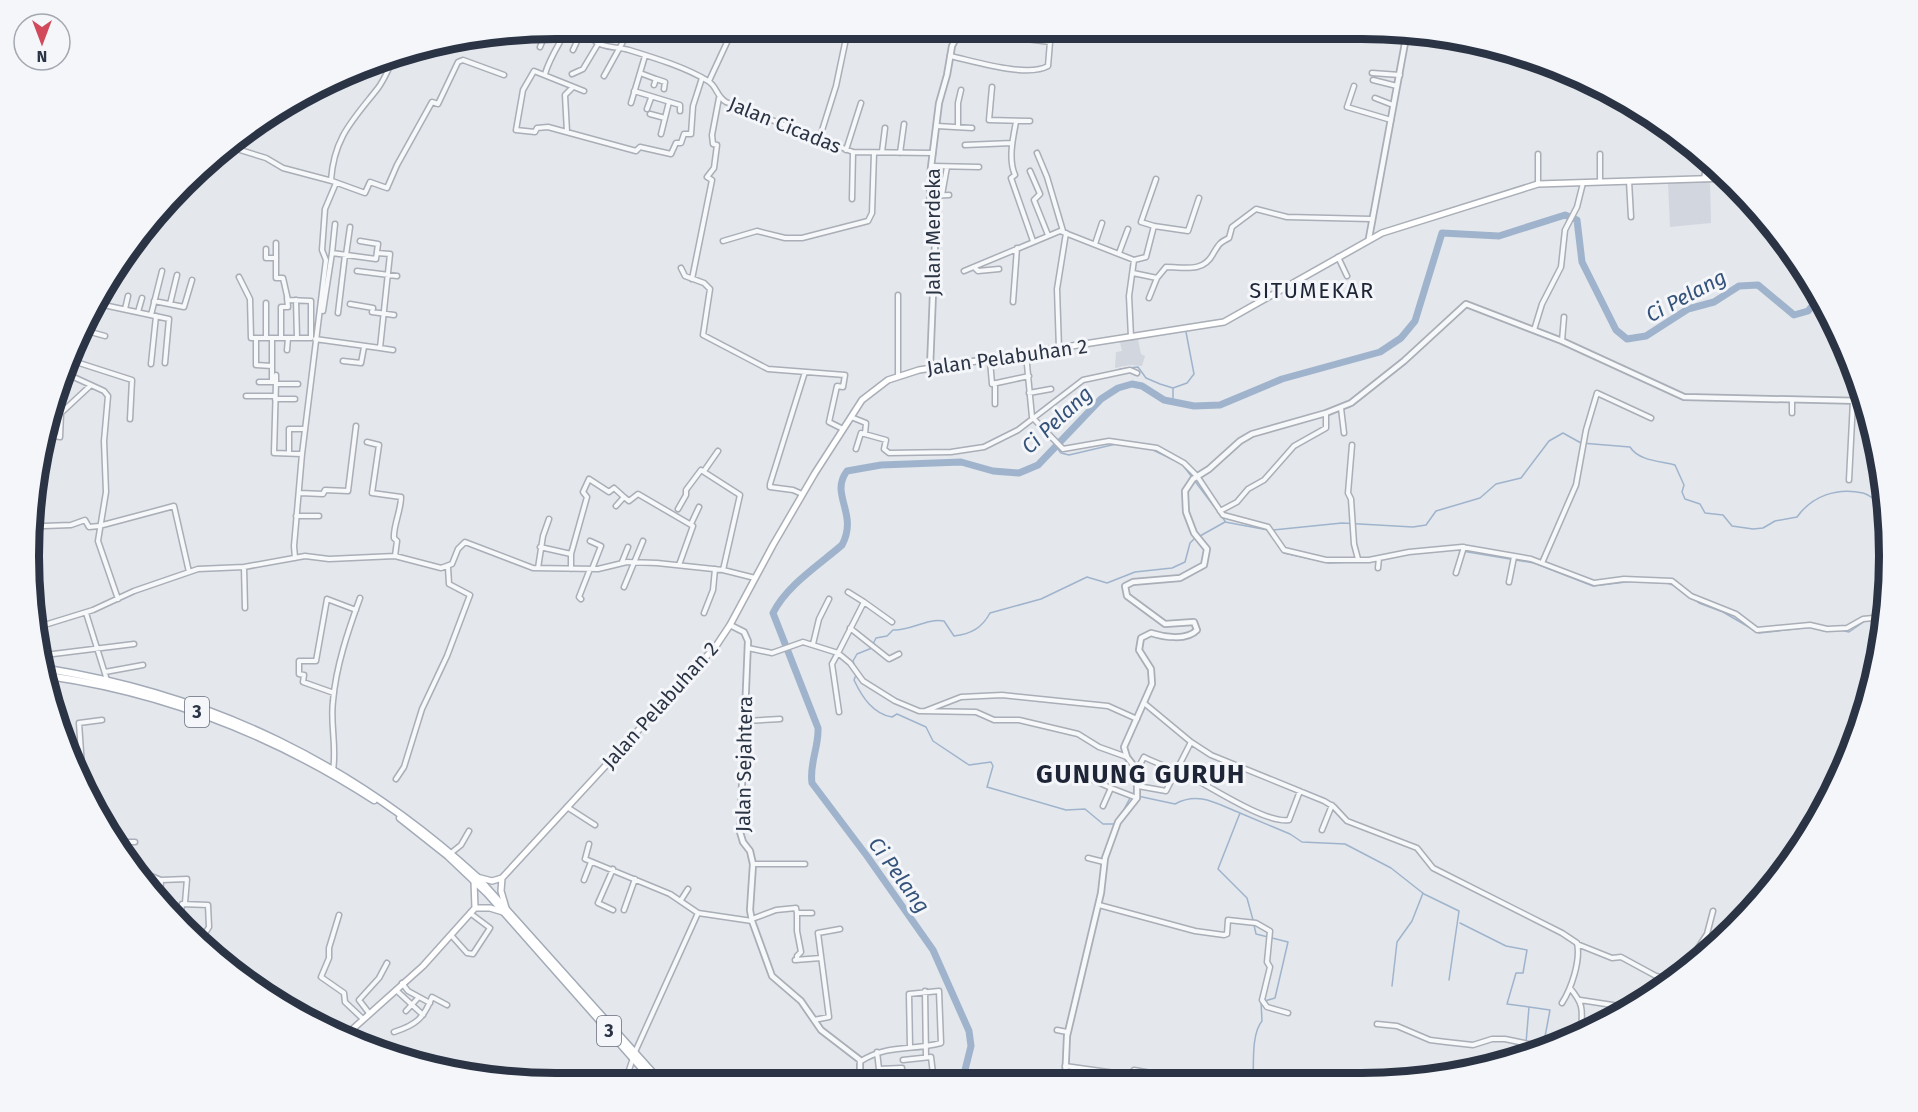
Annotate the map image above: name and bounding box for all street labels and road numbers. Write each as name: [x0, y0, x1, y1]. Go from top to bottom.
street label: Jalan Cicadas: [725, 91, 845, 159]
street label: Jalan Merdeka: [921, 168, 945, 296]
street label: Jalan Pelabuhan 2: [925, 334, 1089, 380]
street label: Jalan Pelabuhan 2: [597, 637, 723, 773]
street label: Jalan Sejahtera: [731, 696, 757, 832]
road number: 3: [185, 697, 209, 727]
road number: 3: [597, 1016, 621, 1046]

